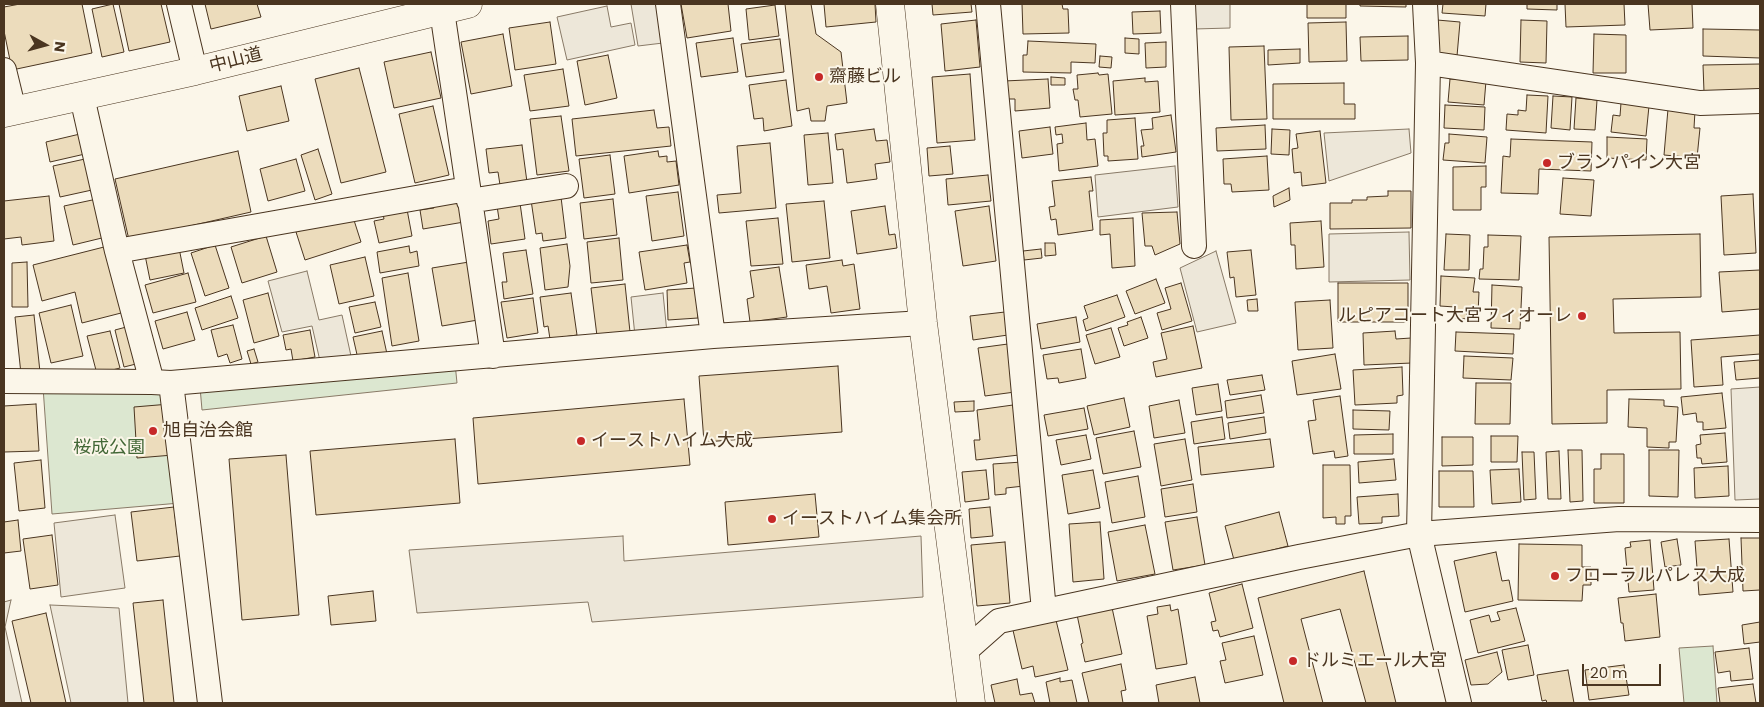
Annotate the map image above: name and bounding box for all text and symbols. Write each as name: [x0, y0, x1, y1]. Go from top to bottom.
north arrow: [20, 20, 70, 70]
text: N: [49, 40, 70, 53]
street label: 中山道: [207, 44, 265, 78]
place label: 齋藤ビル: [829, 66, 901, 88]
marker: 齋藤ビル: [813, 71, 825, 83]
place label: ブランパイン大宮: [1557, 152, 1701, 174]
marker: ブランパイン大宮: [1541, 157, 1553, 169]
place label: ルピアコート大宮フィオーレ: [1338, 305, 1572, 327]
marker: ルピアコート大宮フィオーレ: [1576, 310, 1588, 322]
place label: 旭自治会館: [163, 420, 253, 442]
marker: 旭自治会館: [147, 425, 159, 437]
place label: イーストハイム大成: [591, 430, 753, 452]
marker: イーストハイム大成: [575, 435, 587, 447]
park label: 桜成公園: [73, 437, 145, 459]
place label: イーストハイム集会所: [782, 508, 962, 530]
marker: イーストハイム集会所: [766, 513, 778, 525]
place label: フローラルパレス大成: [1565, 565, 1745, 587]
marker: フローラルパレス大成: [1549, 570, 1561, 582]
place label: ドルミエール大宮: [1303, 650, 1447, 672]
scale bar: [1584, 654, 1663, 686]
marker: ドルミエール大宮: [1287, 655, 1299, 667]
text: 20 m: [1590, 662, 1628, 683]

